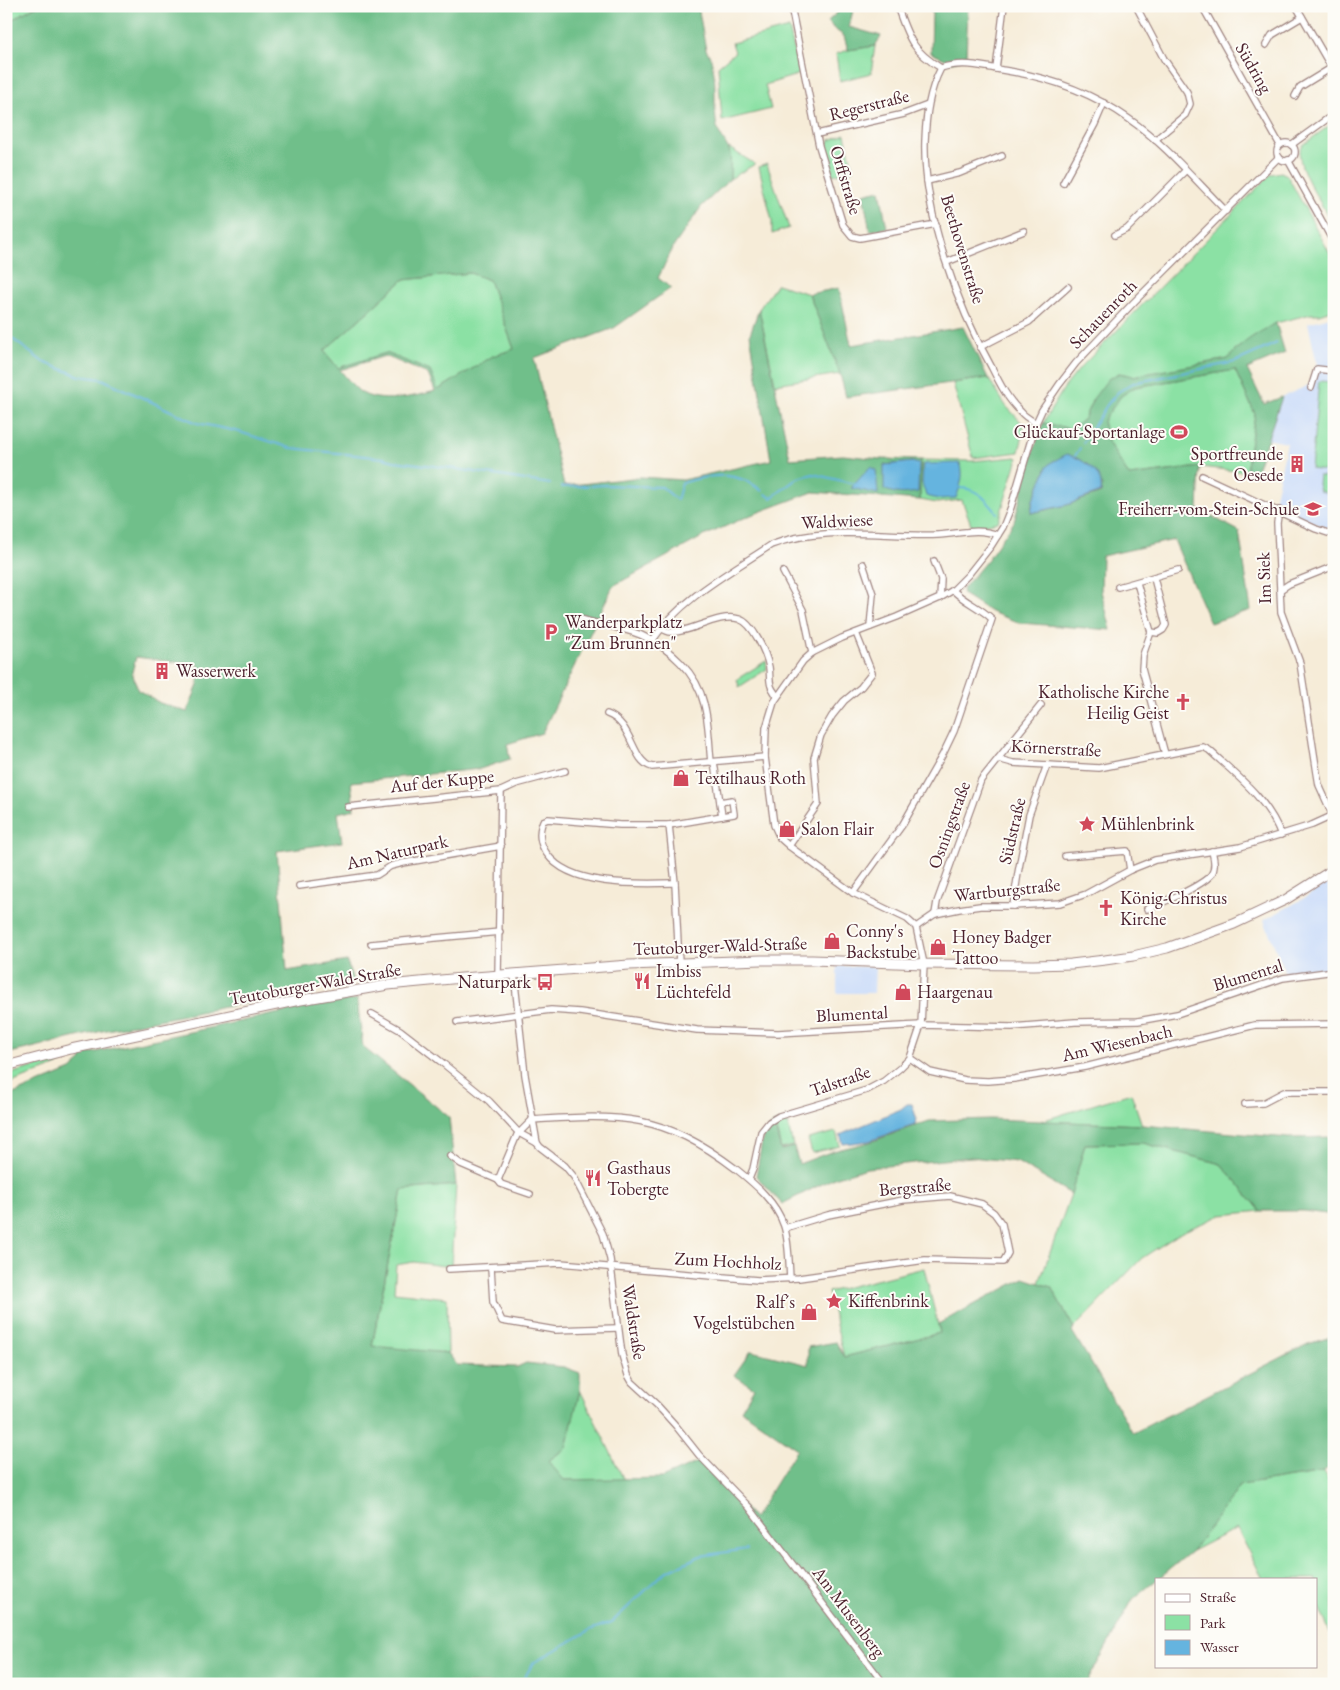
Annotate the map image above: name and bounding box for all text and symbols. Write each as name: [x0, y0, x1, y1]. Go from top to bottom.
street label: Südring: [1231, 38, 1278, 97]
street label: Regerstraße: [827, 84, 911, 126]
street label: Orffstraße: [825, 143, 868, 217]
street label: Beethovenstraße: [936, 192, 991, 306]
street label: Schauenroth: [1064, 274, 1141, 353]
place label: Glückauf-Sportanlage: [1014, 420, 1165, 443]
sports icon: Glückauf-Sportanlage: [1169, 422, 1189, 442]
place label: Sportfreunde Oesede: [1191, 442, 1283, 486]
building icon: Sportfreunde Oesede: [1287, 454, 1307, 474]
place label: Freiherr-vom-Stein-Schule: [1118, 497, 1299, 520]
school or university icon: Freiherr-vom-Stein-Schule: [1303, 499, 1323, 519]
street label: Waldwiese: [800, 507, 873, 534]
street label: Im Siek: [1251, 551, 1276, 604]
place label: Wanderparkplatz "Zum Brunnen": [565, 610, 682, 654]
parking icon: Wanderparkplatz "Zum Brunnen": [541, 622, 561, 642]
place label: Wasserwerk: [176, 659, 256, 682]
building icon: Wasserwerk: [152, 661, 172, 681]
place label: Katholische Kirche Heilig Geist: [1038, 680, 1169, 724]
church icon: Katholische Kirche Heilig Geist: [1173, 692, 1193, 712]
street label: Körnerstraße: [1010, 734, 1102, 761]
street label: Auf der Kuppe: [388, 764, 495, 798]
place label: Textilhaus Roth: [695, 766, 806, 789]
shop icon: Textilhaus Roth: [671, 768, 691, 788]
street label: Osningstraße: [922, 778, 975, 872]
street label: Südstraße: [993, 795, 1030, 866]
place label: Mühlenbrink: [1101, 812, 1195, 835]
place icon: Mühlenbrink: [1077, 814, 1097, 834]
place label: Salon Flair: [801, 817, 874, 840]
shop icon: Salon Flair: [777, 819, 797, 839]
street label: Am Naturpark: [343, 829, 450, 875]
street label: Wartburgstraße: [953, 872, 1061, 907]
place label: König-Christus Kirche: [1120, 886, 1227, 930]
church icon: König-Christus Kirche: [1096, 898, 1116, 918]
place label: Conny's Backstube: [846, 919, 917, 963]
place label: Honey Badger Tattoo: [952, 925, 1051, 969]
street label: Teutoburger-Wald-Straße: [633, 931, 807, 960]
shop icon: Conny's Backstube: [822, 931, 842, 951]
shop icon: Honey Badger Tattoo: [928, 937, 948, 957]
street label: Blumental: [1210, 953, 1286, 996]
street label: Teutoburger-Wald-Straße: [227, 957, 403, 1010]
place label: Imbiss Lüchtefeld: [656, 959, 732, 1003]
place label: Naturpark: [458, 970, 532, 993]
restaurant icon: Imbiss Lüchtefeld: [632, 971, 652, 991]
bus stop icon: Naturpark: [535, 972, 555, 992]
place label: Haargenau: [917, 980, 993, 1003]
shop icon: Haargenau: [893, 982, 913, 1002]
street label: Blumental: [815, 1000, 889, 1027]
street label: Am Wiesenbach: [1058, 1019, 1174, 1067]
street label: Talstraße: [807, 1059, 873, 1102]
place label: Gasthaus Tobergte: [607, 1156, 671, 1200]
restaurant icon: Gasthaus Tobergte: [583, 1168, 603, 1188]
street label: Bergstraße: [878, 1172, 952, 1201]
street label: Zum Hochholz: [674, 1246, 782, 1275]
street label: Waldstraße: [617, 1283, 652, 1361]
place label: Kiffenbrink: [848, 1289, 929, 1312]
place label: Ralf´s Vogelstübchen: [693, 1290, 795, 1334]
place icon: Kiffenbrink: [824, 1291, 844, 1311]
shop icon: Ralf´s Vogelstübchen: [799, 1302, 819, 1322]
street label: Am Musenberg: [807, 1561, 891, 1662]
legend: [1155, 1578, 1318, 1668]
text: Straße: [1200, 1587, 1236, 1606]
text: Park: [1200, 1613, 1227, 1632]
text: Wasser: [1200, 1637, 1239, 1656]

